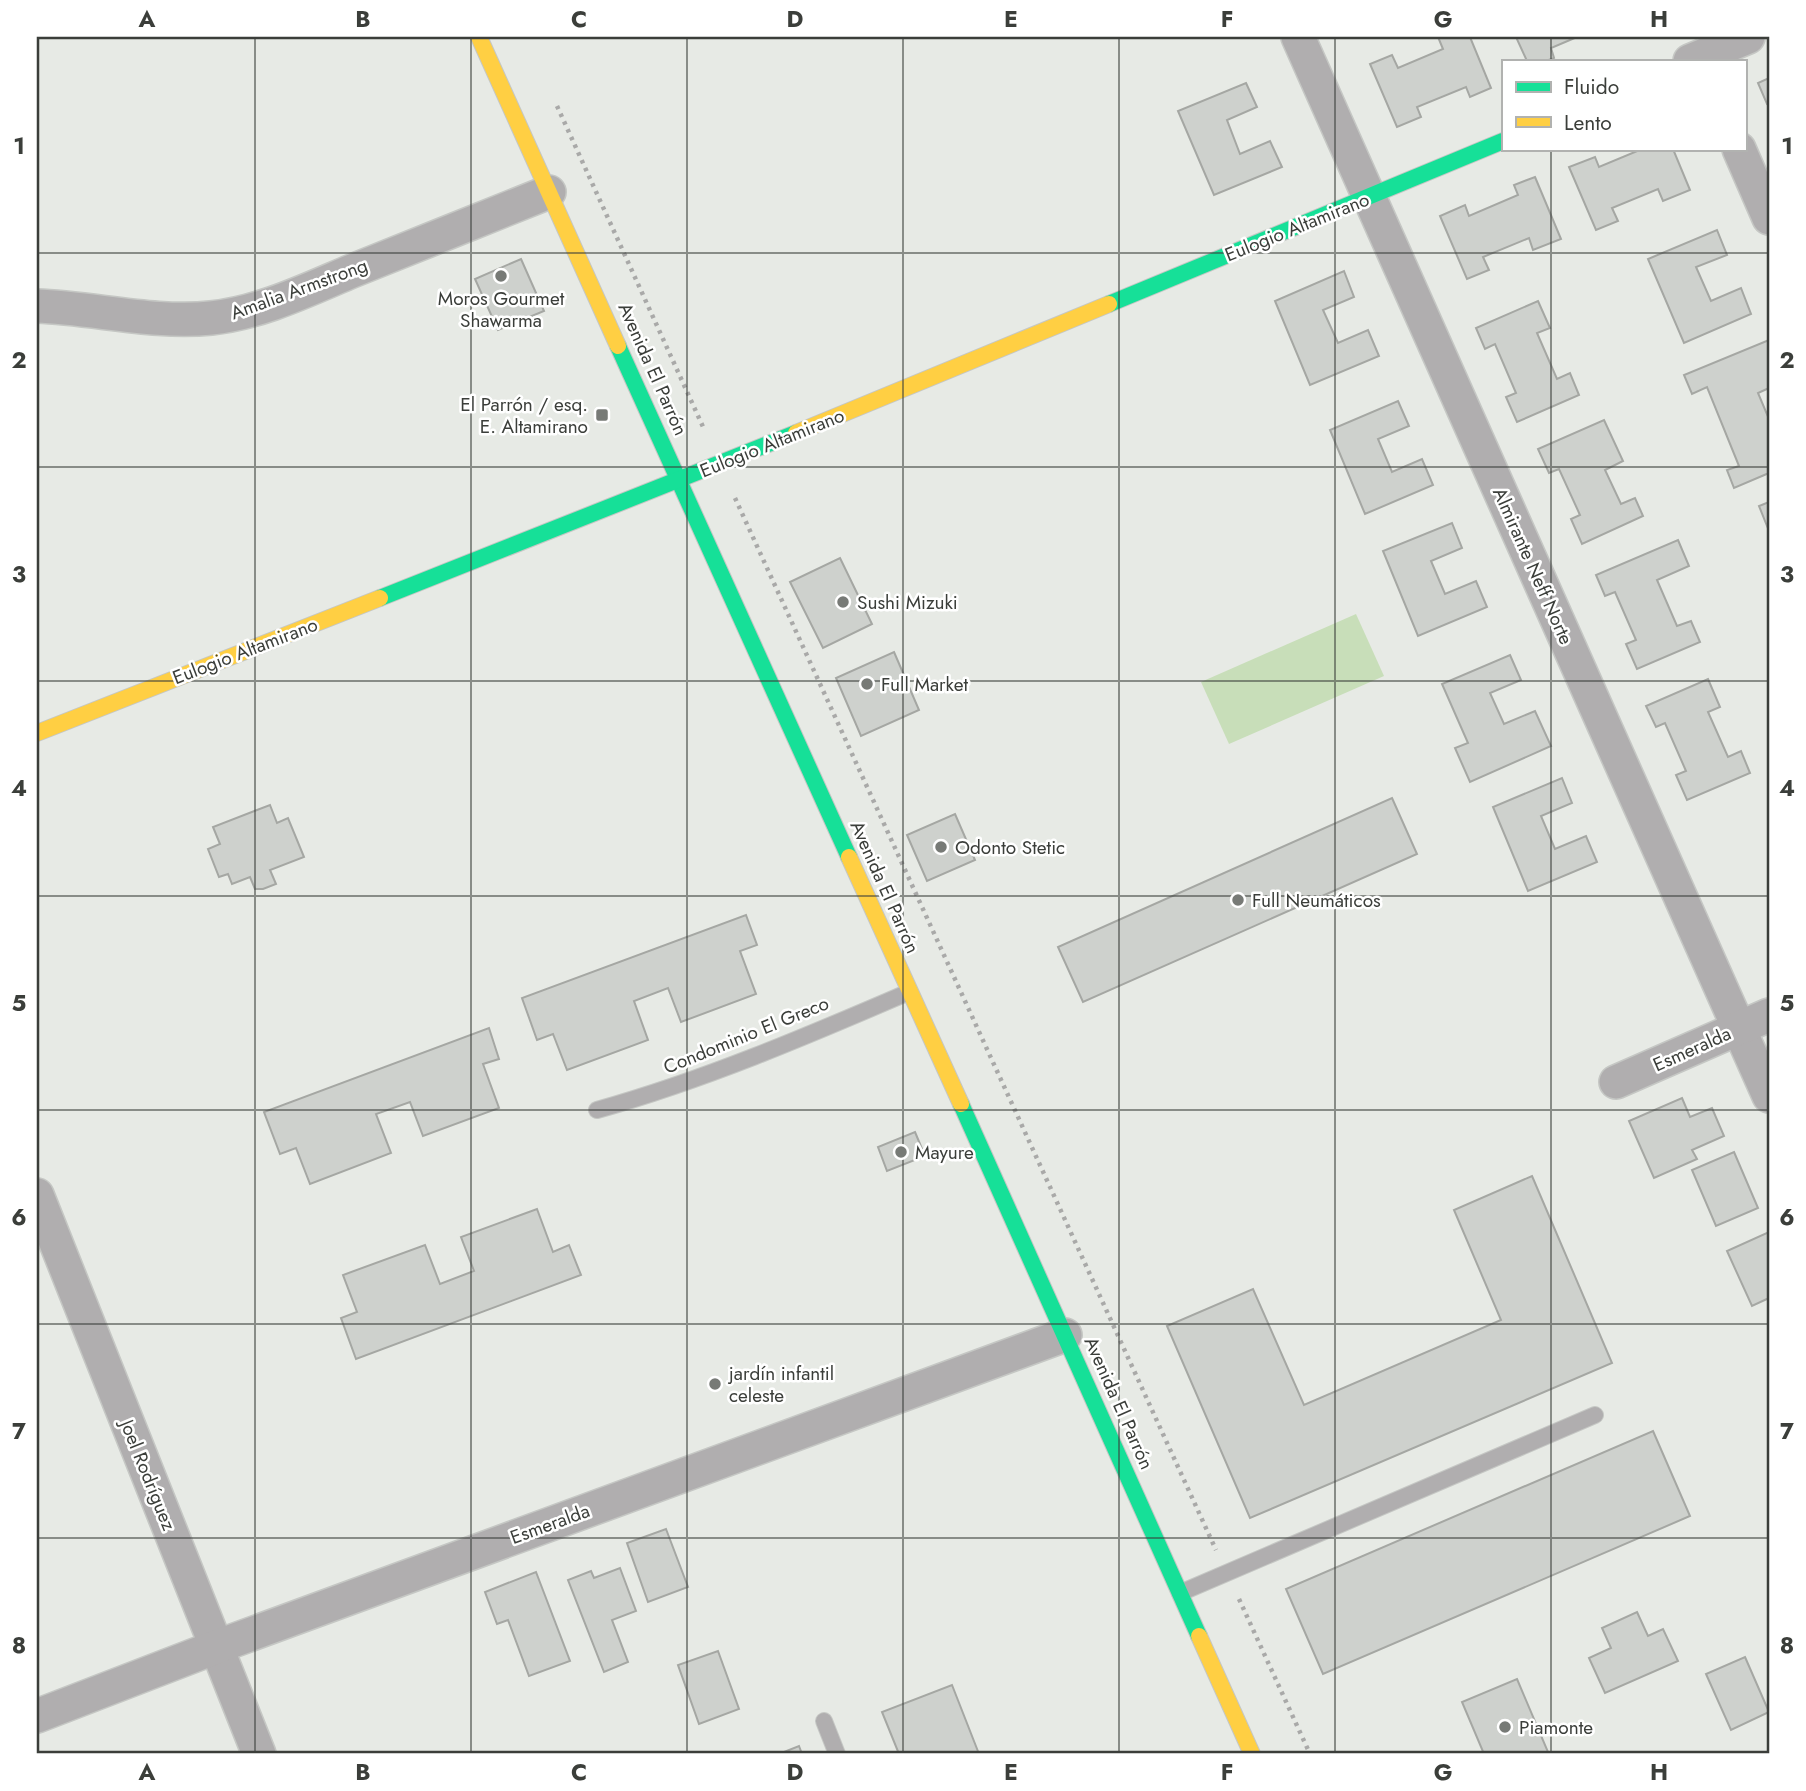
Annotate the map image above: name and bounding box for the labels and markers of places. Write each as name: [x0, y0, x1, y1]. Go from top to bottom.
marker: Moros Gourmet Shawarma: [493, 268, 509, 284]
place label: Moros Gourmet Shawarma: [438, 285, 565, 334]
place label: El Parrón / esq. E. Altamirano: [460, 391, 588, 440]
marker: El Parrón / esq. E. Altamirano: [594, 407, 610, 423]
place label: Sushi Mizuki: [857, 589, 958, 616]
marker: Sushi Mizuki: [835, 594, 851, 610]
place label: Full Market: [881, 671, 968, 698]
marker: Full Market: [859, 676, 875, 692]
place label: Odonto Stetic: [955, 834, 1065, 861]
marker: Odonto Stetic: [933, 839, 949, 855]
place label: Full Neumáticos: [1252, 887, 1381, 914]
marker: Full Neumáticos: [1230, 892, 1246, 908]
place label: Mayure: [915, 1139, 974, 1166]
marker: Mayure: [893, 1144, 909, 1160]
place label: jardín infantil celeste: [727, 1360, 834, 1409]
marker: jardín infantil celeste: [707, 1376, 723, 1392]
place label: Piamonte: [1519, 1714, 1593, 1741]
marker: Piamonte: [1497, 1719, 1513, 1735]

